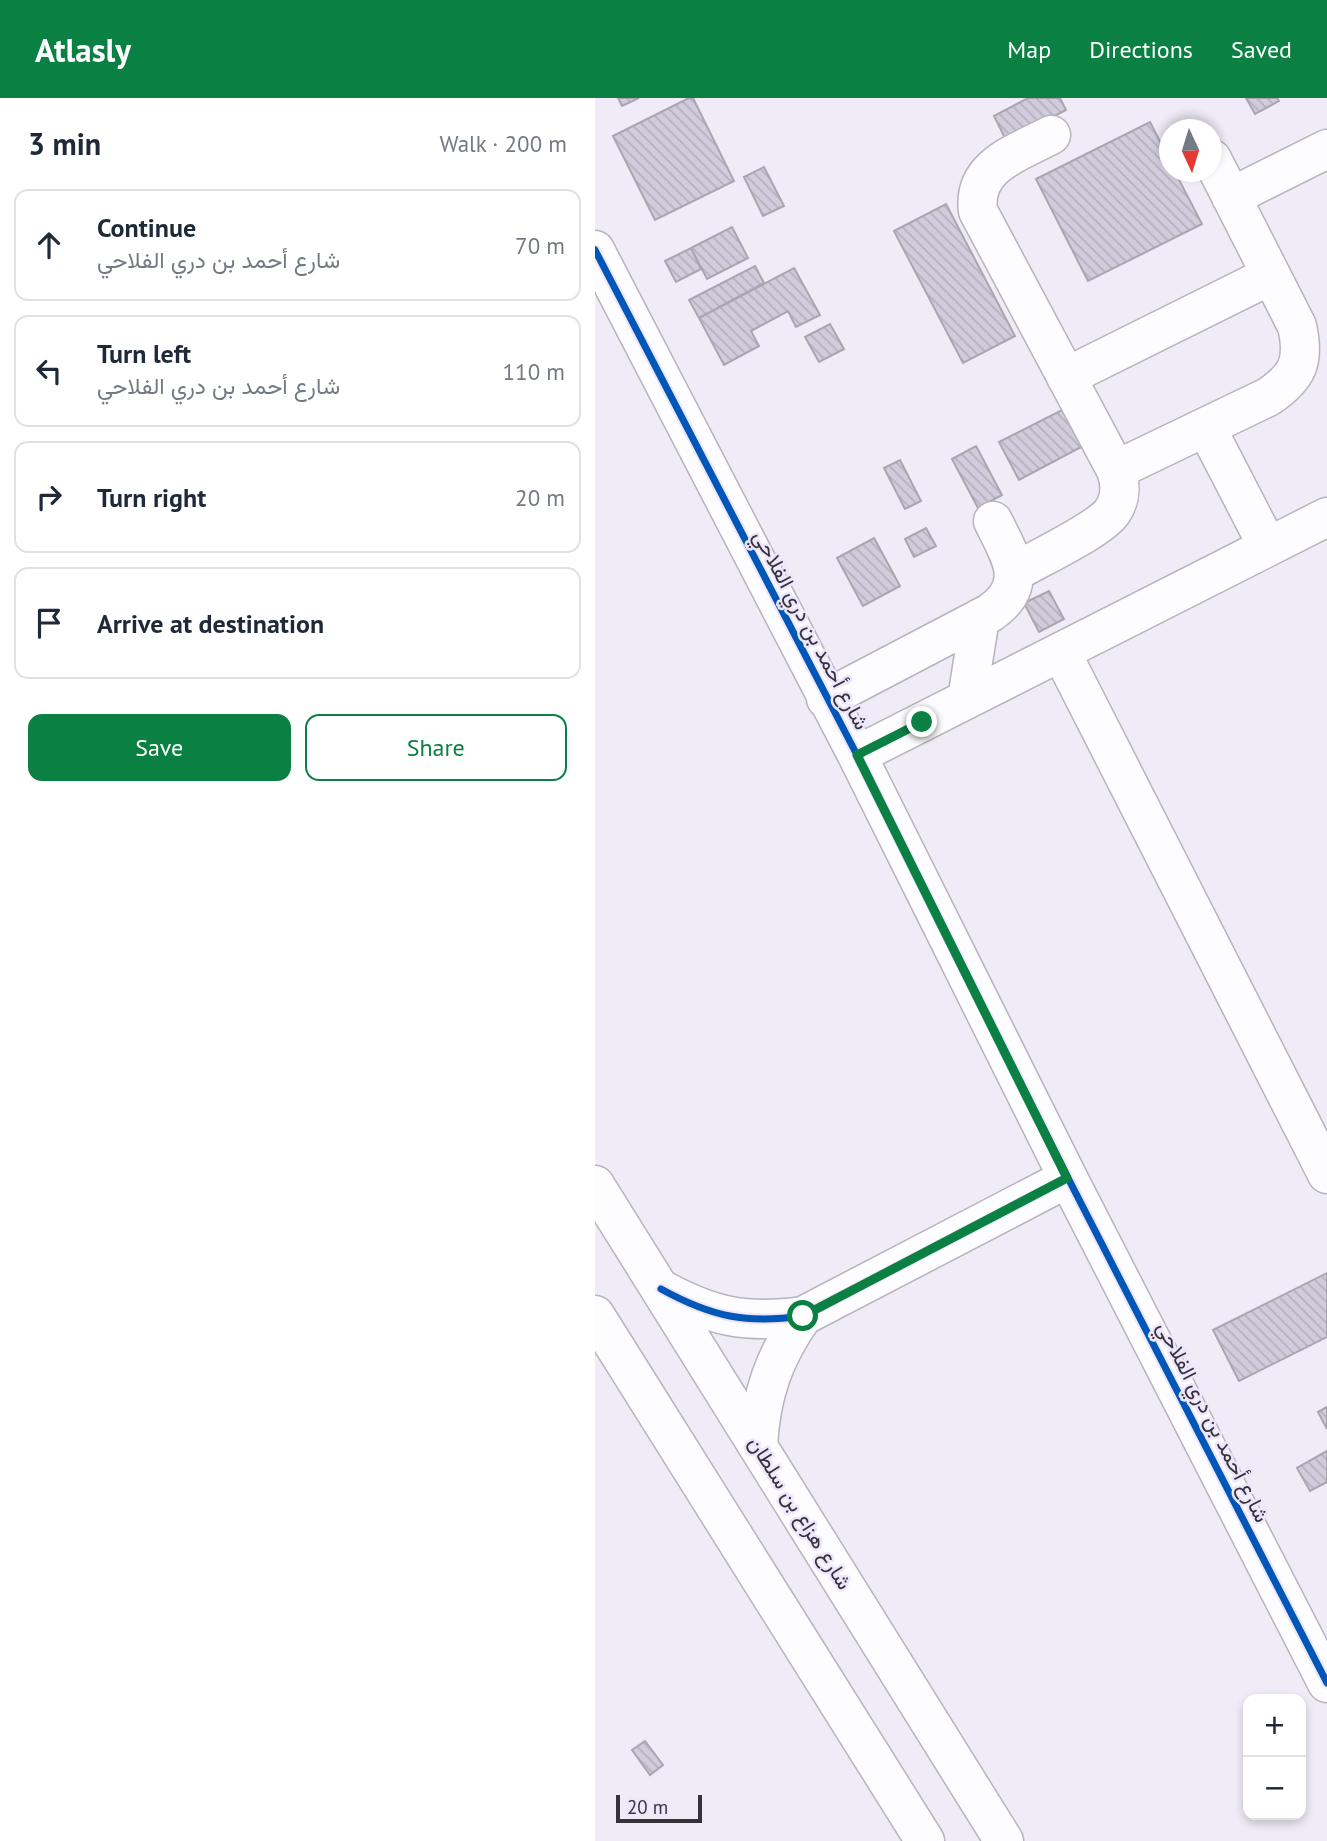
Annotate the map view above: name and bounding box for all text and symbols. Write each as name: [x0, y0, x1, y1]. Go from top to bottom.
text: Atlasly: [35, 28, 131, 71]
text: Map: [1007, 34, 1051, 65]
text: Directions: [1089, 34, 1193, 65]
text: Saved: [1231, 34, 1292, 65]
north arrow: [1159, 119, 1222, 182]
text: 3 min: [28, 124, 101, 163]
text: Walk · 200 m: [440, 129, 567, 158]
text: Continue: [97, 211, 196, 244]
icon: ahead: [30, 226, 68, 264]
text: 70 m: [515, 231, 565, 260]
text: شارع أحمد بن دري الفلاحي: [97, 245, 340, 274]
text: Turn left: [97, 337, 191, 370]
icon: left: [30, 352, 68, 390]
text: 110 m: [503, 357, 565, 386]
text: شارع أحمد بن دري الفلاحي: [97, 371, 340, 400]
icon: right: [30, 478, 68, 516]
text: Turn right: [97, 481, 206, 514]
text: 20 m: [515, 483, 565, 512]
street label: شارع أحمد بن دري الفلاحي: [744, 525, 875, 736]
icon: arrive: [30, 604, 68, 642]
text: Arrive at destination: [97, 607, 324, 640]
route end: [906, 706, 937, 737]
button: Save: [28, 714, 291, 781]
button: Share: [305, 714, 567, 781]
route start: [787, 1300, 818, 1331]
street label: شارع أحمد بن دري الفلاحي: [1147, 1317, 1276, 1529]
street label: شارع هزاع بن سلطان: [742, 1431, 858, 1595]
map controls: [1243, 1694, 1306, 1820]
button: +: [1243, 1694, 1306, 1757]
button: −: [1243, 1757, 1306, 1820]
scale bar: [616, 1792, 702, 1824]
text: 20 m: [627, 1795, 668, 1819]

